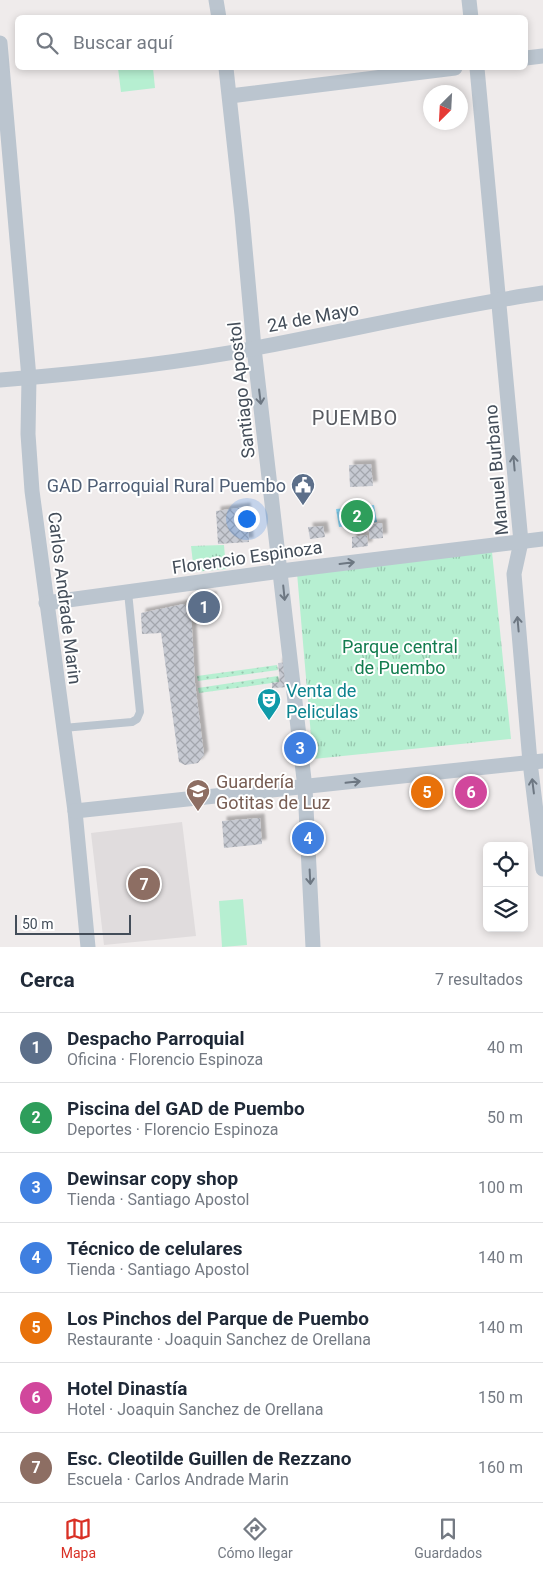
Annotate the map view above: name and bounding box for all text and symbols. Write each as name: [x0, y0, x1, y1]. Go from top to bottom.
search box: [15, 15, 528, 70]
icon: search: [33, 29, 61, 57]
text: Buscar aquí: [73, 31, 173, 54]
north arrow: [423, 85, 468, 130]
street label: 24 de Mayo: [265, 298, 361, 336]
street label: Santiago Apostol: [223, 321, 259, 459]
one-way arrow: [255, 388, 265, 404]
street label: Manuel Burbano: [480, 404, 512, 536]
district label: PUEMBO: [312, 406, 398, 430]
one-way arrow: [510, 455, 519, 471]
public building icon: GAD Parroquial Rural Puembo: [290, 472, 316, 506]
place label: GAD Parroquial Rural Puembo: [47, 475, 286, 496]
pin: 2: [341, 497, 373, 535]
your location: [234, 506, 260, 532]
street label: Carlos Andrade Marin: [44, 511, 86, 685]
street label: Florencio Espinoza: [171, 536, 323, 578]
one-way arrow: [339, 558, 355, 568]
one-way arrow: [279, 585, 289, 601]
pin: 1: [188, 588, 220, 626]
one-way arrow: [513, 616, 523, 632]
park label: Parque central de Puembo: [342, 636, 458, 678]
place label: Venta de Peliculas: [286, 680, 358, 722]
theatre icon: Venta de Peliculas: [256, 687, 282, 721]
pin: 3: [284, 729, 316, 767]
place label: Guardería Gotitas de Luz: [216, 771, 331, 813]
pin: 5: [411, 773, 443, 811]
pin: 6: [455, 773, 487, 811]
one-way arrow: [345, 777, 361, 787]
school or university icon: Guardería Gotitas de Luz: [185, 778, 211, 812]
one-way arrow: [528, 778, 538, 794]
pin: 4: [292, 819, 324, 857]
map controls: [483, 842, 528, 932]
button: locate: [483, 842, 528, 887]
pin: 7: [128, 865, 160, 903]
one-way arrow: [305, 868, 314, 884]
button: layers: [483, 887, 528, 932]
scale bar: [15, 912, 131, 935]
text: 50 m: [22, 916, 54, 932]
text: Cerca: [20, 968, 75, 992]
text: 7 resultados: [435, 970, 523, 989]
text: Despacho Parroquial: [67, 1027, 244, 1050]
text: 1: [31, 1038, 41, 1057]
text: 40 m: [487, 1038, 523, 1057]
text: Oficina · Florencio Espinoza: [67, 1050, 263, 1069]
text: Piscina del GAD de Puembo: [67, 1097, 305, 1120]
text: 2: [31, 1108, 41, 1127]
text: 50 m: [487, 1108, 523, 1127]
text: Deportes · Florencio Espinoza: [67, 1120, 279, 1139]
text: Dewinsar copy shop: [67, 1167, 238, 1190]
text: 3: [31, 1178, 41, 1197]
text: 100 m: [478, 1178, 523, 1197]
text: Tienda · Santiago Apostol: [67, 1190, 249, 1209]
text: Técnico de celulares: [67, 1237, 243, 1260]
text: 4: [31, 1248, 41, 1267]
text: 140 m: [478, 1248, 523, 1267]
text: Tienda · Santiago Apostol: [67, 1260, 249, 1279]
text: Los Pinchos del Parque de Puembo: [67, 1307, 369, 1330]
text: 5: [31, 1318, 41, 1337]
text: 140 m: [478, 1318, 523, 1337]
text: Restaurante · Joaquin Sanchez de Orellana: [67, 1330, 371, 1349]
text: Hotel Dinastía: [67, 1377, 187, 1400]
text: 6: [31, 1388, 41, 1407]
text: 150 m: [478, 1388, 523, 1407]
text: Hotel · Joaquin Sanchez de Orellana: [67, 1400, 323, 1419]
text: Esc. Cleotilde Guillen de Rezzano: [67, 1447, 352, 1470]
text: 7: [31, 1458, 41, 1477]
text: 160 m: [478, 1458, 523, 1477]
text: Escuela · Carlos Andrade Marin: [67, 1470, 289, 1489]
tab: Mapa: [61, 1515, 96, 1561]
tab: Cómo llegar: [217, 1515, 293, 1561]
tab: Guardados: [414, 1515, 482, 1561]

